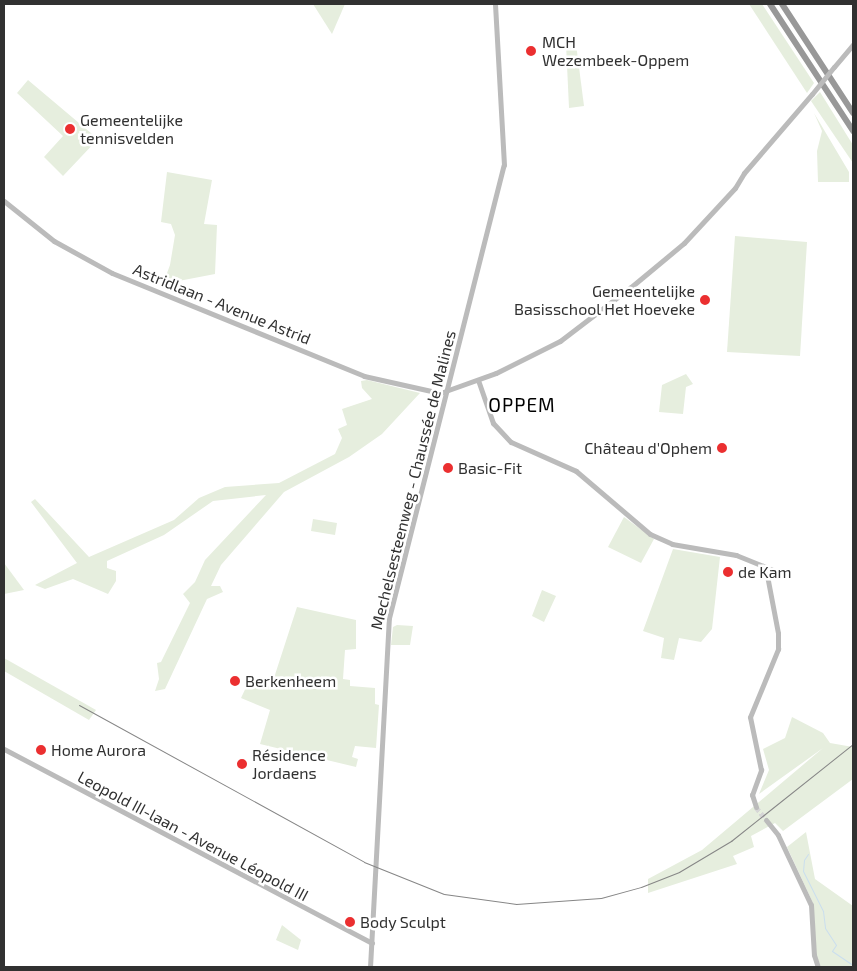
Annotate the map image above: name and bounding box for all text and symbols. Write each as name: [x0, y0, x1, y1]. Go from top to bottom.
place label: MCH Wezembeek-Oppem: [542, 32, 689, 70]
marker: MCH Wezembeek-Oppem: [524, 44, 538, 58]
place label: Gemeentelijke tennisvelden: [80, 110, 183, 148]
marker: Gemeentelijke tennisvelden: [64, 123, 76, 135]
street label: Astridlaan - Avenue Astrid: [130, 259, 314, 349]
place label: Gemeentelijke Basisschool Het Hoeveke: [514, 281, 695, 319]
marker: Gemeentelijke Basisschool Het Hoeveke: [699, 294, 711, 306]
street label: Mechelsesteenweg - Chaussée de Malines: [366, 328, 460, 632]
district label: OPPEM: [488, 394, 556, 416]
place label: Château d'Ophem: [584, 438, 712, 458]
marker: Château d'Ophem: [716, 442, 728, 454]
place label: Basic-Fit: [458, 458, 522, 478]
marker: Basic-Fit: [442, 462, 454, 474]
place label: de Kam: [738, 562, 792, 582]
marker: de Kam: [722, 566, 734, 578]
place label: Berkenheem: [245, 671, 336, 691]
marker: Berkenheem: [229, 675, 241, 687]
place label: Home Aurora: [51, 740, 147, 760]
marker: Home Aurora: [35, 744, 47, 756]
place label: Résidence Jordaens: [252, 745, 326, 783]
marker: Résidence Jordaens: [236, 758, 248, 770]
street label: Leopold III-laan - Avenue Léopold III: [74, 767, 312, 905]
place label: Body Sculpt: [360, 912, 446, 932]
marker: Body Sculpt: [344, 916, 356, 928]

